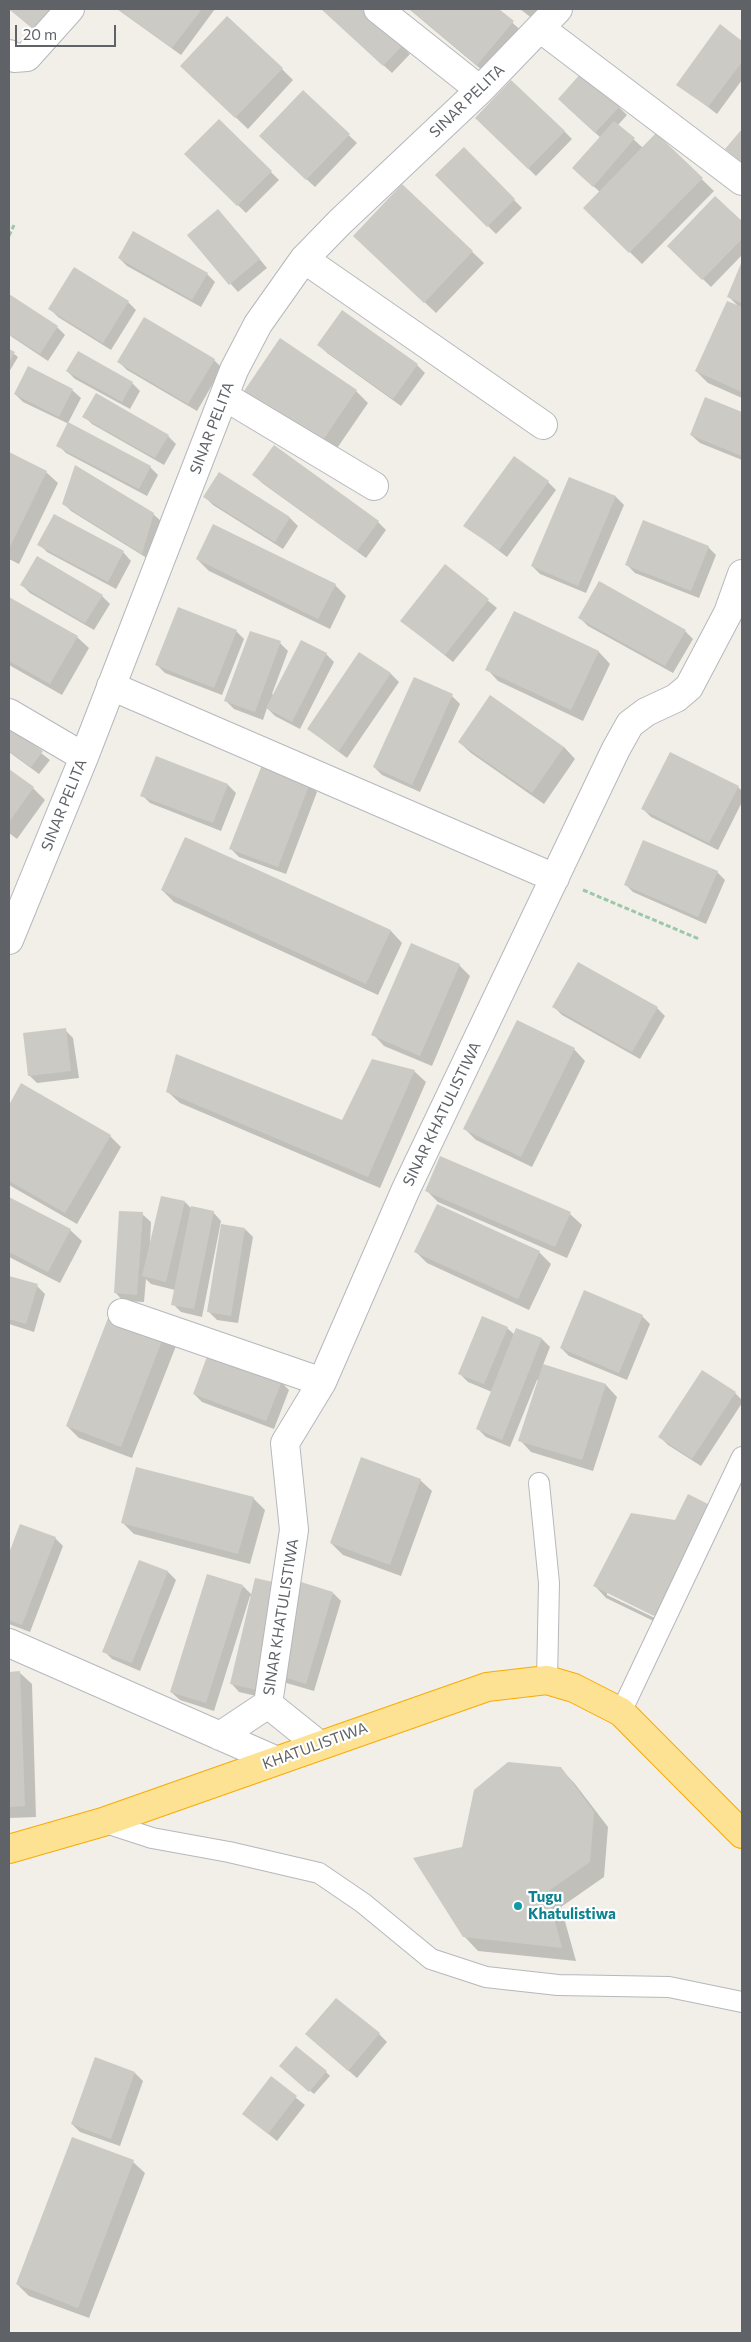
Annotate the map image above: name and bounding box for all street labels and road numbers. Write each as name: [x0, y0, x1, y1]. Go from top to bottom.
street label: SINAR PELITA: [426, 61, 508, 141]
street label: SINAR PELITA: [186, 379, 238, 477]
street label: SINAR PELITA: [37, 757, 91, 853]
street label: SINAR KHATULISTIWA: [399, 1039, 485, 1189]
street label: SINAR KHATULISTIWA: [260, 1537, 302, 1697]
street label: KHATULISTIWA: [260, 1719, 370, 1773]

